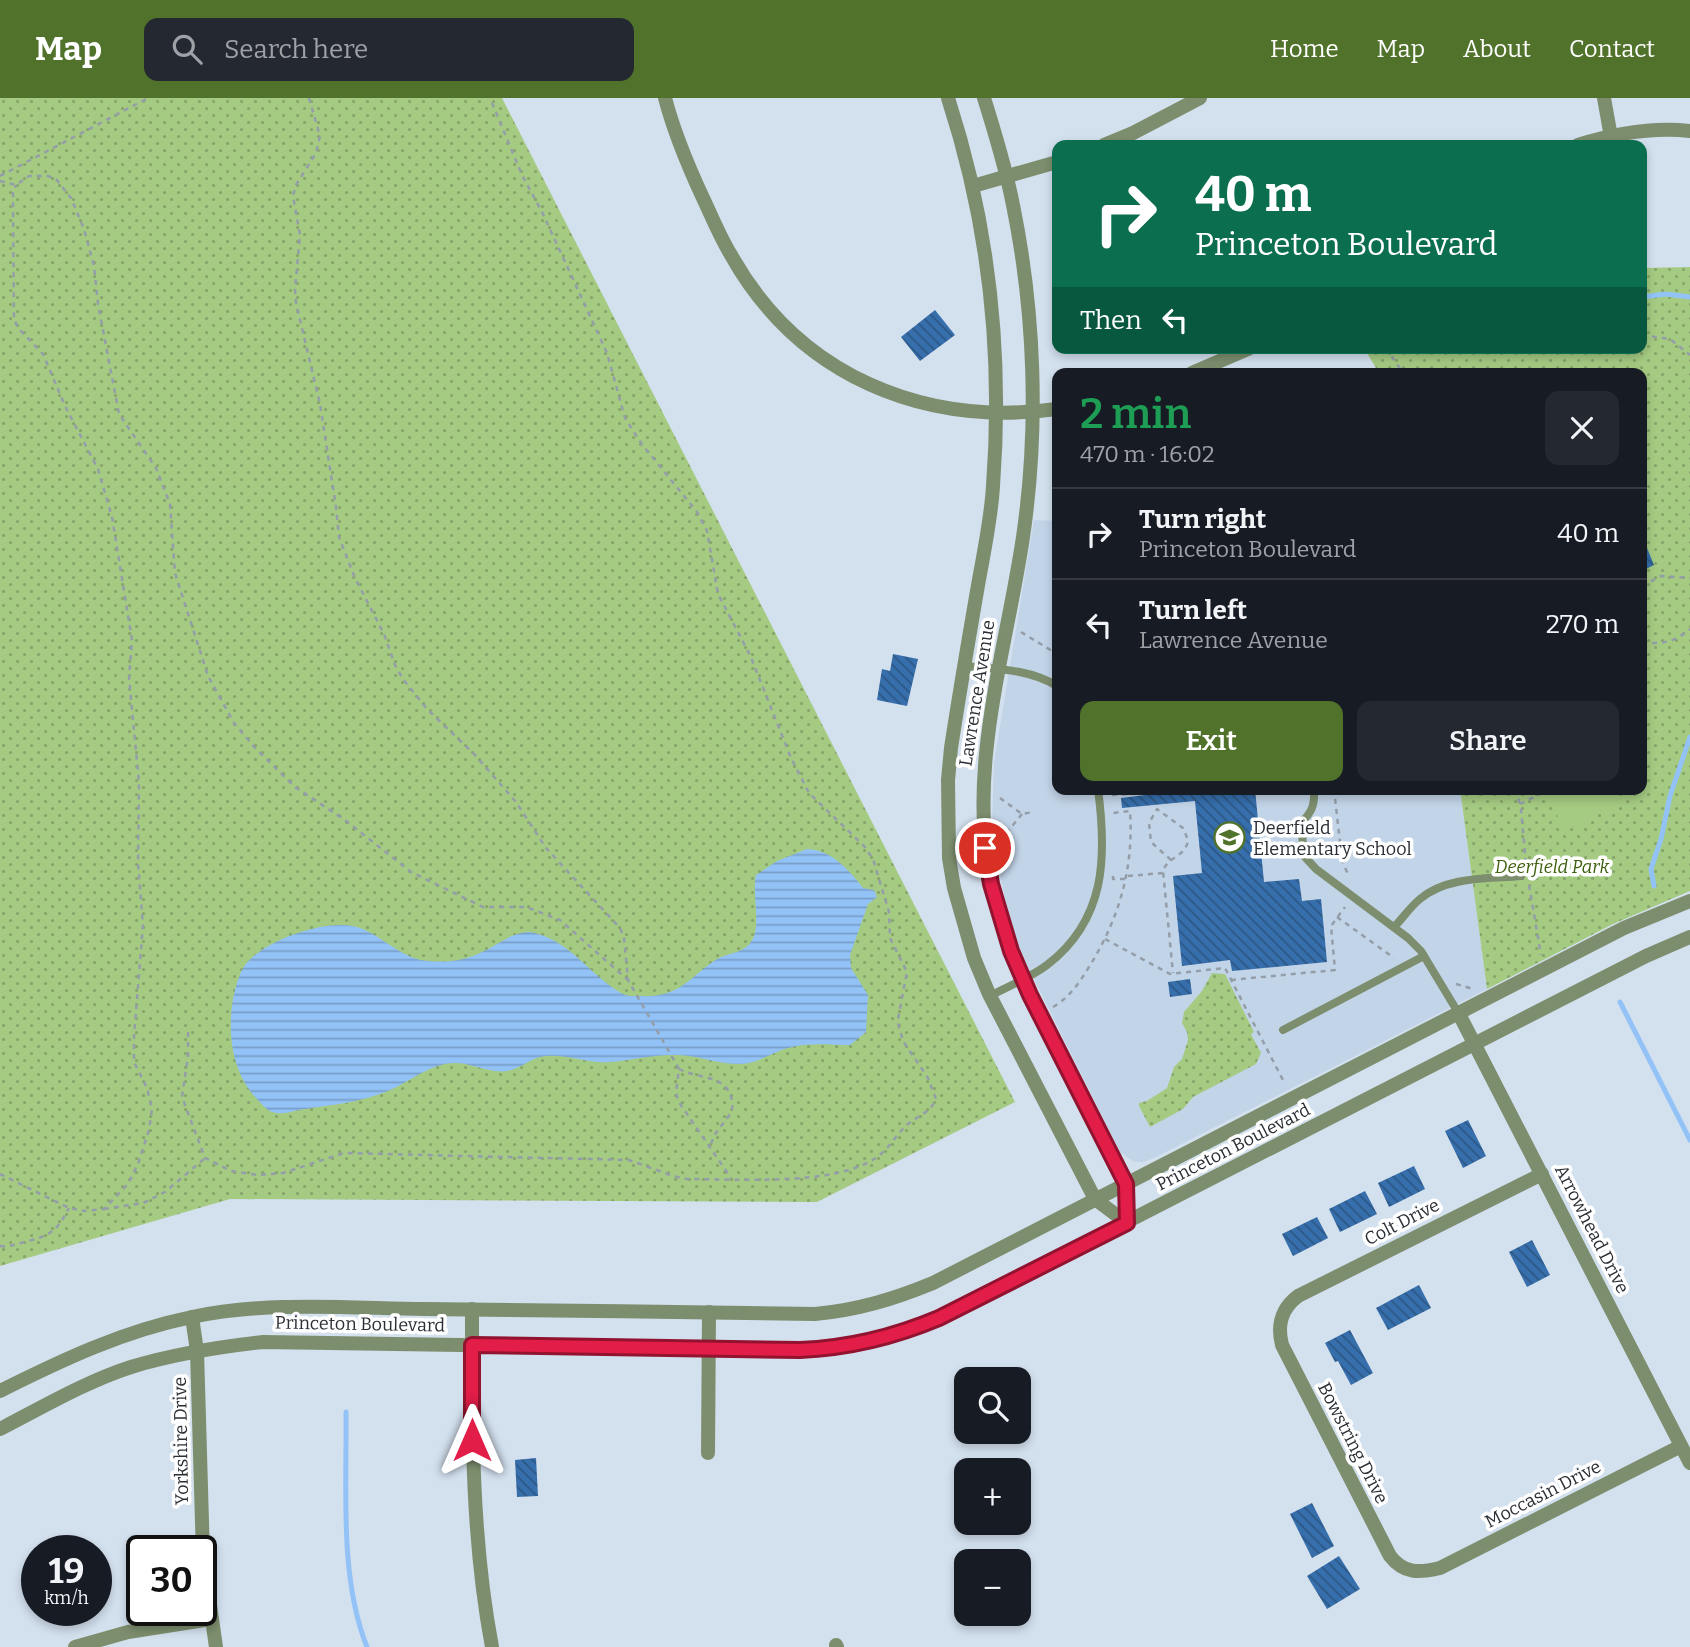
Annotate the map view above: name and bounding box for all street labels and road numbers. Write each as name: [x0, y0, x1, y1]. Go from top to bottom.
street label: Lawrence Avenue: [955, 618, 999, 768]
street label: Princeton Boulevard: [1152, 1098, 1314, 1195]
street label: Arrowhead Drive: [1550, 1161, 1634, 1297]
street label: Colt Drive: [1361, 1194, 1443, 1250]
street label: Princeton Boulevard: [275, 1312, 446, 1336]
street label: Yorkshire Drive: [169, 1377, 193, 1505]
street label: Bowstring Drive: [1313, 1379, 1393, 1507]
street label: Moccasin Drive: [1481, 1455, 1605, 1533]

